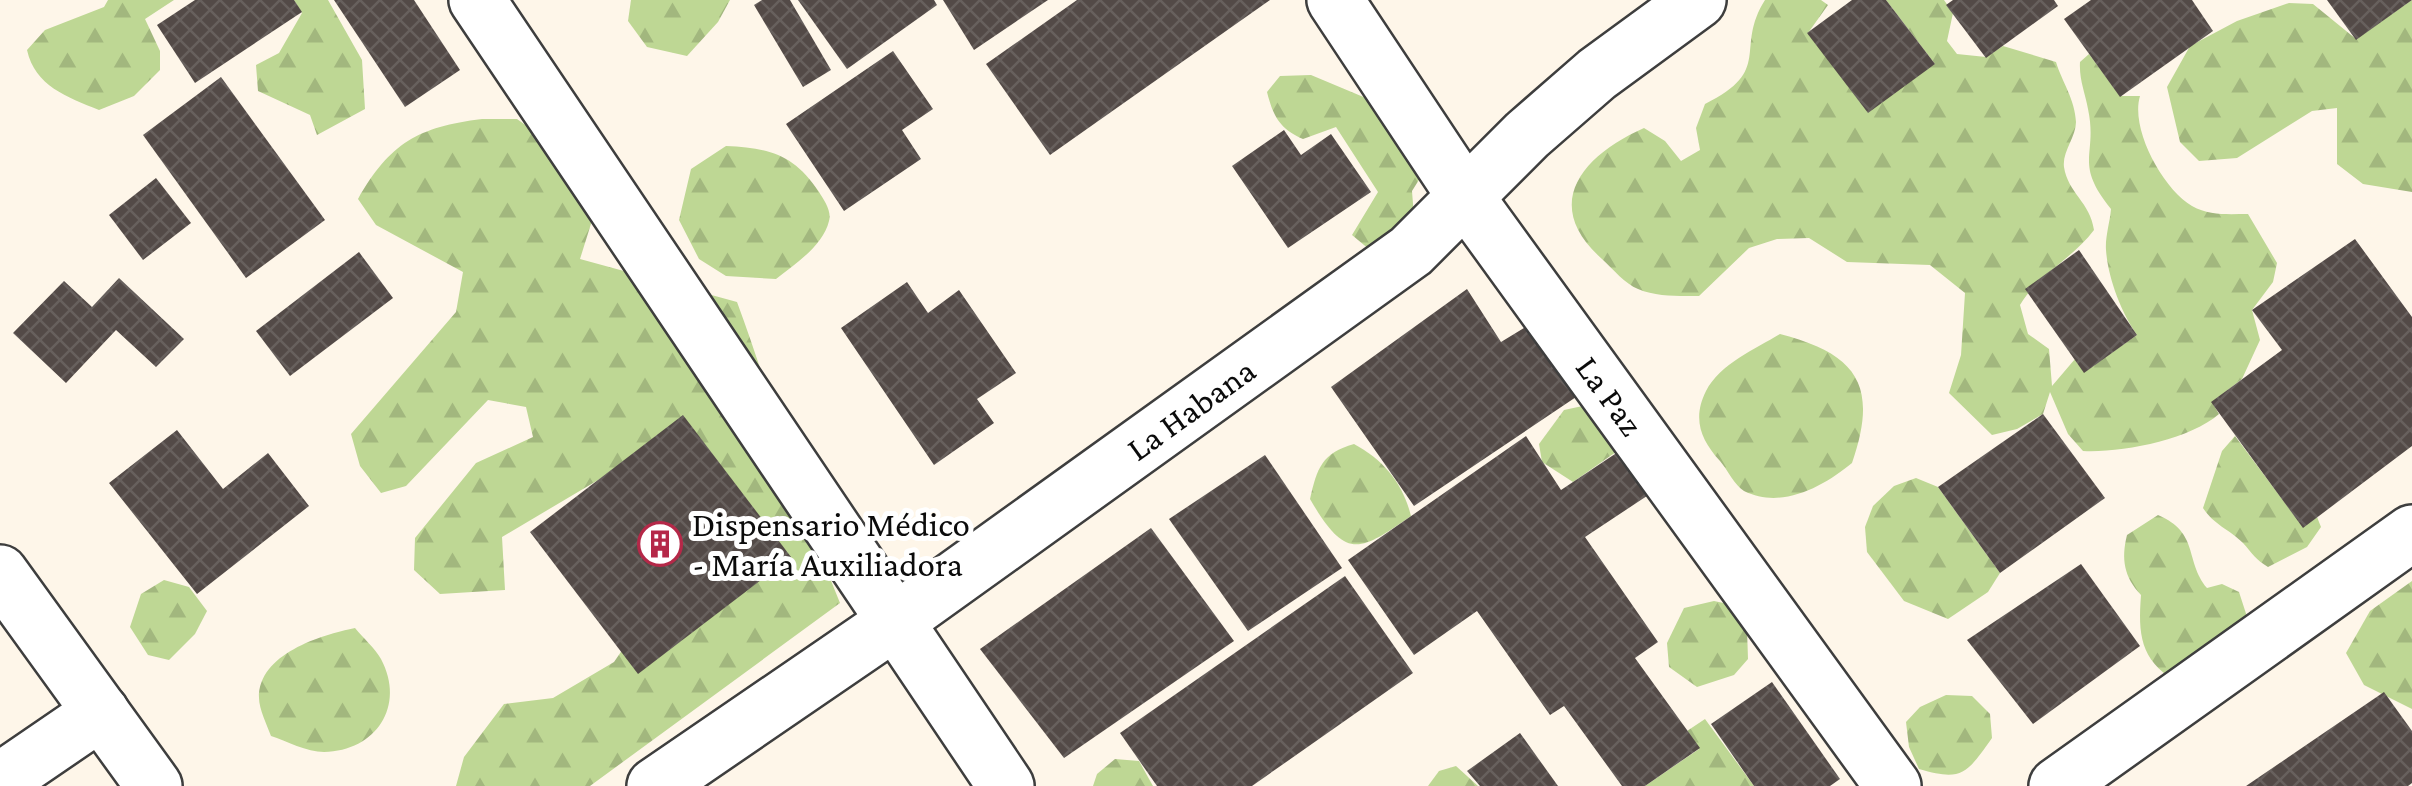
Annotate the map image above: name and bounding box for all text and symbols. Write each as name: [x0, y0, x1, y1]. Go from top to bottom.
street label: La Paz: [1568, 349, 1652, 443]
street label: La Habana: [1119, 350, 1262, 468]
place label: Dispensario Médico - María Auxiliadora: [692, 505, 970, 584]
building icon: Dispensario Médico - María Auxiliadora: [637, 521, 683, 567]

